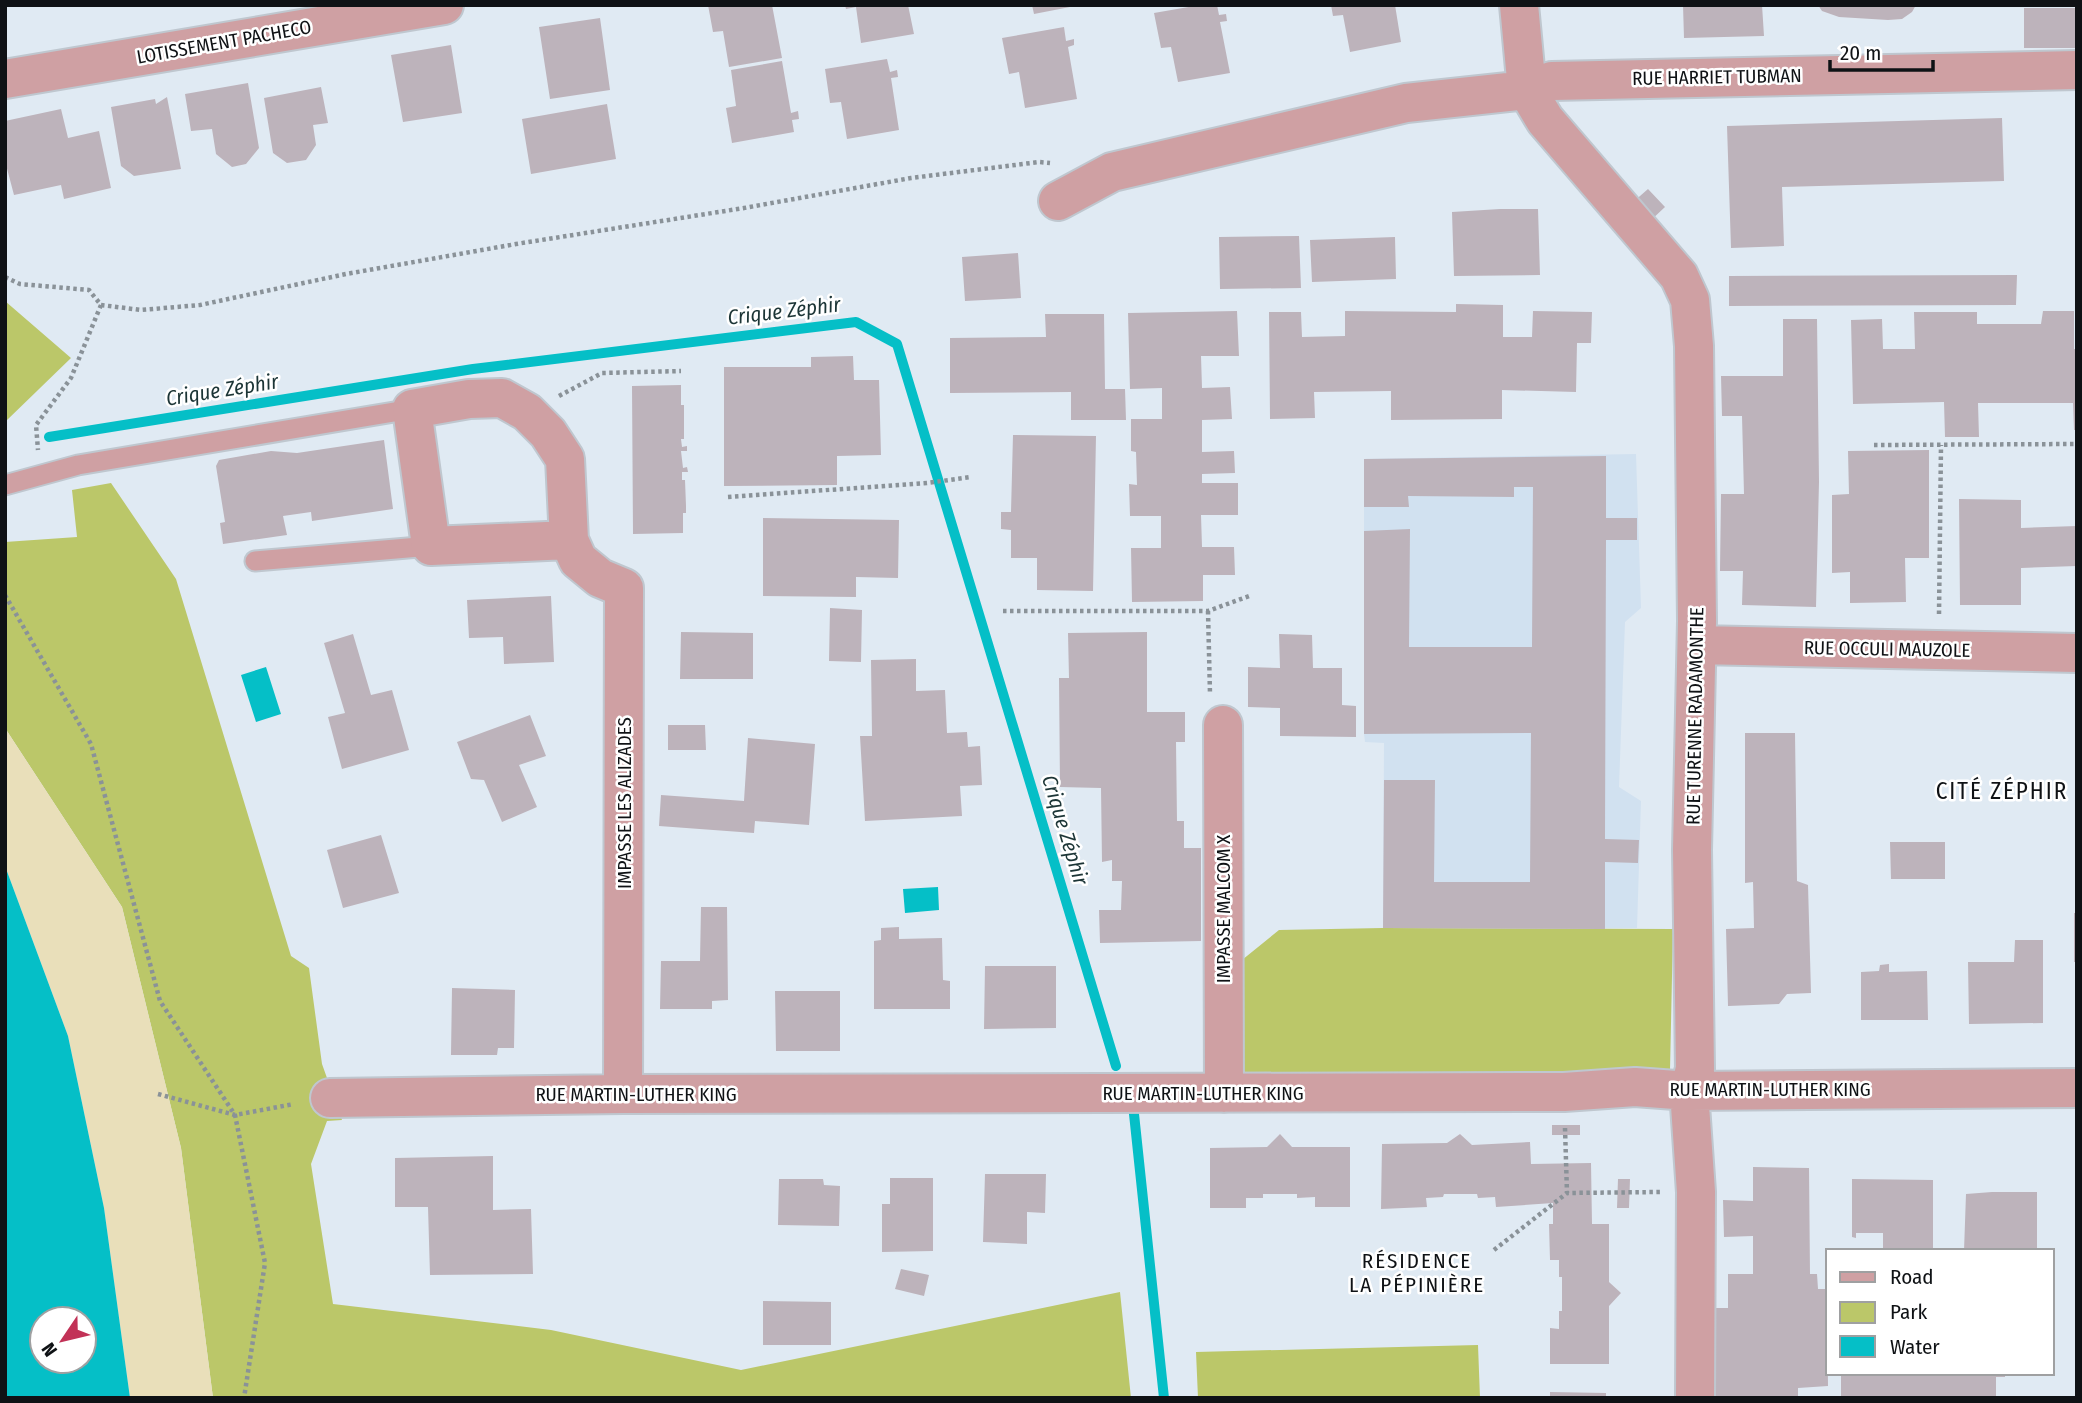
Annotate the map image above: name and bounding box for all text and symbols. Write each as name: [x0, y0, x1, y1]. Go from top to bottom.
street label: LOTISSEMENT PACHECO: [135, 15, 313, 69]
scale bar: [1830, 28, 1933, 72]
text: 20 m: [1840, 40, 1881, 66]
street label: RUE HARRIET TUBMAN: [1632, 64, 1802, 90]
water label: Crique Zéphir: [726, 291, 843, 331]
water label: Crique Zéphir: [164, 368, 281, 412]
street label: RUE TURENNE RADAMONTHE: [1682, 607, 1708, 825]
street label: RUE OCCULI MAUZOLE: [1804, 636, 1971, 662]
street label: IMPASSE LES ALIZADES: [613, 717, 636, 889]
water label: Crique Zéphir: [1036, 772, 1094, 889]
district label: CITÉ ZÉPHIR: [1936, 776, 2068, 805]
street label: IMPASSE MALCOM X: [1212, 834, 1235, 983]
street label: RUE MARTIN-LUTHER KING: [1669, 1078, 1871, 1101]
street label: RUE MARTIN-LUTHER KING: [1102, 1082, 1304, 1105]
street label: RUE MARTIN-LUTHER KING: [535, 1083, 737, 1106]
district label: RÉSIDENCE LA PÉPINIÈRE: [1349, 1248, 1485, 1298]
legend: [1826, 1249, 2054, 1375]
text: Road: [1890, 1264, 1934, 1290]
text: Park: [1890, 1299, 1928, 1325]
north arrow: [28, 1305, 98, 1375]
text: Water: [1890, 1334, 1940, 1360]
text: N: [37, 1338, 62, 1361]

